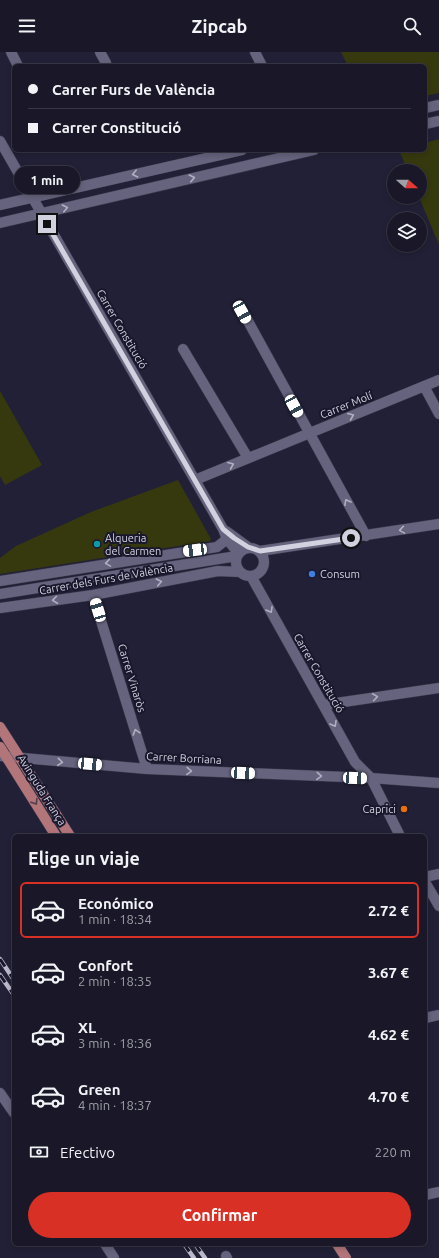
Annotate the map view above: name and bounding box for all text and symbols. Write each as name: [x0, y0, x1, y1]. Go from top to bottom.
icon: menu: [16, 15, 38, 37]
icon: search: [401, 15, 423, 37]
text: Zipcab: [192, 16, 247, 36]
text: Carrer Furs de València: [52, 81, 215, 98]
text: Carrer Constitució: [52, 119, 181, 136]
north arrow: [387, 164, 427, 204]
map controls: [387, 164, 427, 252]
callout: 1 min: [14, 166, 80, 194]
one-way arrow: [132, 170, 139, 178]
text: 1 min: [31, 173, 63, 187]
one-way arrow: [189, 175, 195, 183]
one-way arrow: [62, 204, 68, 212]
button: layers: [387, 212, 427, 252]
route end: [38, 215, 56, 233]
street label: Carrer Constitució: [94, 287, 150, 371]
car: [231, 299, 253, 325]
street label: Carrer Molí: [318, 389, 374, 421]
car: [283, 393, 305, 419]
one-way arrow: [348, 412, 355, 420]
one-way arrow: [227, 462, 235, 470]
one-way arrow: [344, 499, 352, 506]
one-way arrow: [399, 525, 406, 534]
route start: [342, 529, 360, 547]
place label: Alqueria del Carmen: [105, 532, 161, 557]
marker: Alqueria del Carmen: [92, 539, 102, 549]
car: [182, 543, 208, 557]
one-way arrow: [105, 559, 111, 567]
street label: Carrer dels Furs de València: [38, 561, 174, 597]
place label: Consum: [320, 568, 360, 580]
marker: Consum: [307, 569, 317, 579]
one-way arrow: [156, 579, 162, 587]
one-way arrow: [52, 595, 58, 604]
car: [89, 597, 107, 623]
one-way arrow: [265, 606, 272, 614]
street label: Carrer Constitució: [291, 631, 347, 715]
street label: Carrer Vinaròs: [116, 642, 148, 714]
one-way arrow: [372, 693, 379, 702]
one-way arrow: [329, 719, 336, 727]
one-way arrow: [132, 728, 141, 735]
street label: Carrer Borriana: [146, 750, 222, 766]
street label: Avinguda França: [15, 752, 69, 828]
one-way arrow: [57, 757, 63, 766]
car: [78, 757, 102, 771]
one-way arrow: [186, 766, 192, 775]
car: [231, 766, 255, 780]
car: [343, 771, 367, 785]
one-way arrow: [316, 772, 322, 780]
one-way arrow: [30, 798, 38, 805]
place label: Caprici: [363, 803, 396, 815]
marker: Caprici: [399, 804, 409, 814]
text: Elige un viaje: [28, 848, 140, 868]
icon: car: [30, 892, 66, 928]
text: Económico: [78, 895, 154, 912]
text: 2.72 €: [368, 902, 409, 919]
text: 1 min · 18:34: [78, 912, 152, 926]
icon: car: [30, 954, 66, 990]
text: Confort: [78, 957, 133, 974]
text: 3.67 €: [368, 964, 409, 981]
text: 2 min · 18:35: [78, 974, 152, 988]
icon: car: [30, 1016, 66, 1052]
text: XL: [78, 1019, 96, 1036]
text: 4.62 €: [368, 1026, 409, 1043]
text: 3 min · 18:36: [78, 1036, 152, 1050]
icon: car: [30, 1078, 66, 1114]
text: Green: [78, 1081, 120, 1098]
text: 4.70 €: [368, 1088, 409, 1105]
text: 4 min · 18:37: [78, 1098, 152, 1112]
icon: cash: [28, 1141, 50, 1163]
text: Efectivo: [60, 1144, 115, 1161]
text: 220 m: [375, 1145, 411, 1159]
button: Confirmar: [28, 1192, 411, 1238]

